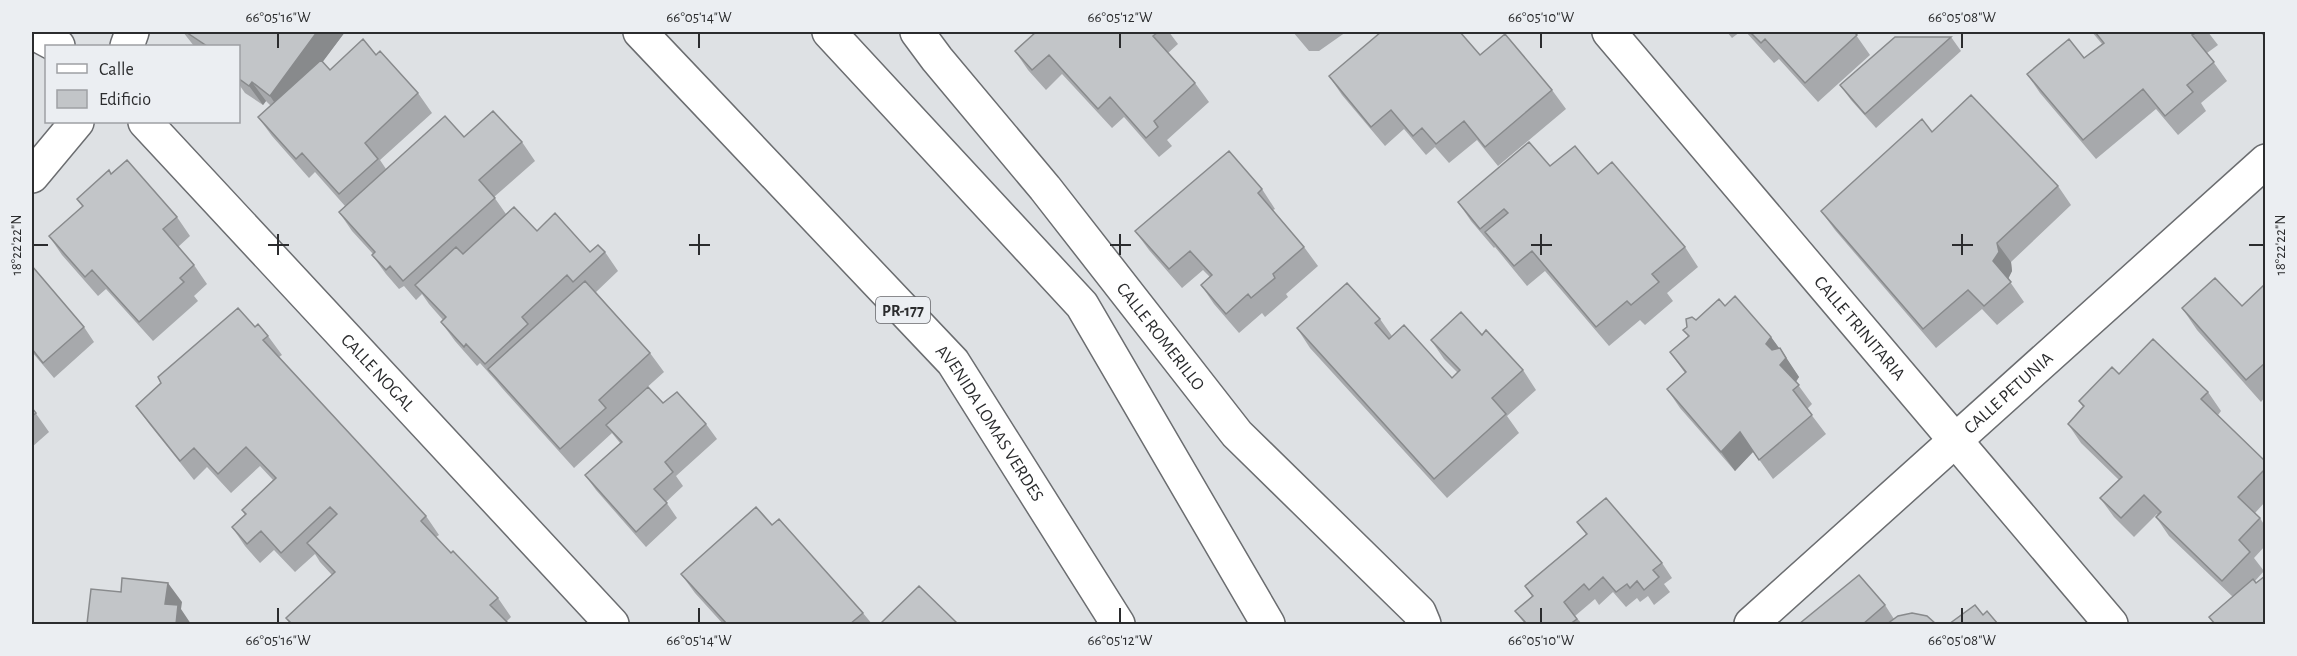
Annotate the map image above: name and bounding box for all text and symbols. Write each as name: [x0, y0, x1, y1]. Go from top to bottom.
text: 66°05'16"W: [245, 10, 311, 25]
text: 66°05'14"W: [666, 10, 732, 25]
text: 66°05'12"W: [1088, 10, 1153, 25]
text: 66°05'10"W: [1508, 10, 1575, 25]
text: 66°05'08"W: [1928, 10, 1997, 25]
legend: [45, 45, 240, 123]
text: Calle: [99, 61, 134, 79]
text: Edificio: [99, 91, 151, 109]
text: 18°22'22"N: [9, 215, 24, 275]
text: 18°22'22"N: [2273, 215, 2288, 275]
street label: CALLE TRINITARIA: [1810, 273, 1909, 385]
street label: CALLE ROMERILLO: [1113, 280, 1207, 394]
road number: PR-177: [876, 297, 930, 323]
street label: CALLE NOGAL: [337, 331, 418, 416]
street label: AVENIDA LOMAS VERDES: [932, 342, 1046, 505]
street label: CALLE PETUNIA: [1961, 349, 2057, 438]
text: 66°05'16"W: [245, 633, 311, 648]
text: 66°05'14"W: [666, 633, 732, 648]
text: 66°05'12"W: [1088, 633, 1153, 648]
text: 66°05'10"W: [1508, 633, 1575, 648]
text: 66°05'08"W: [1928, 633, 1997, 648]

